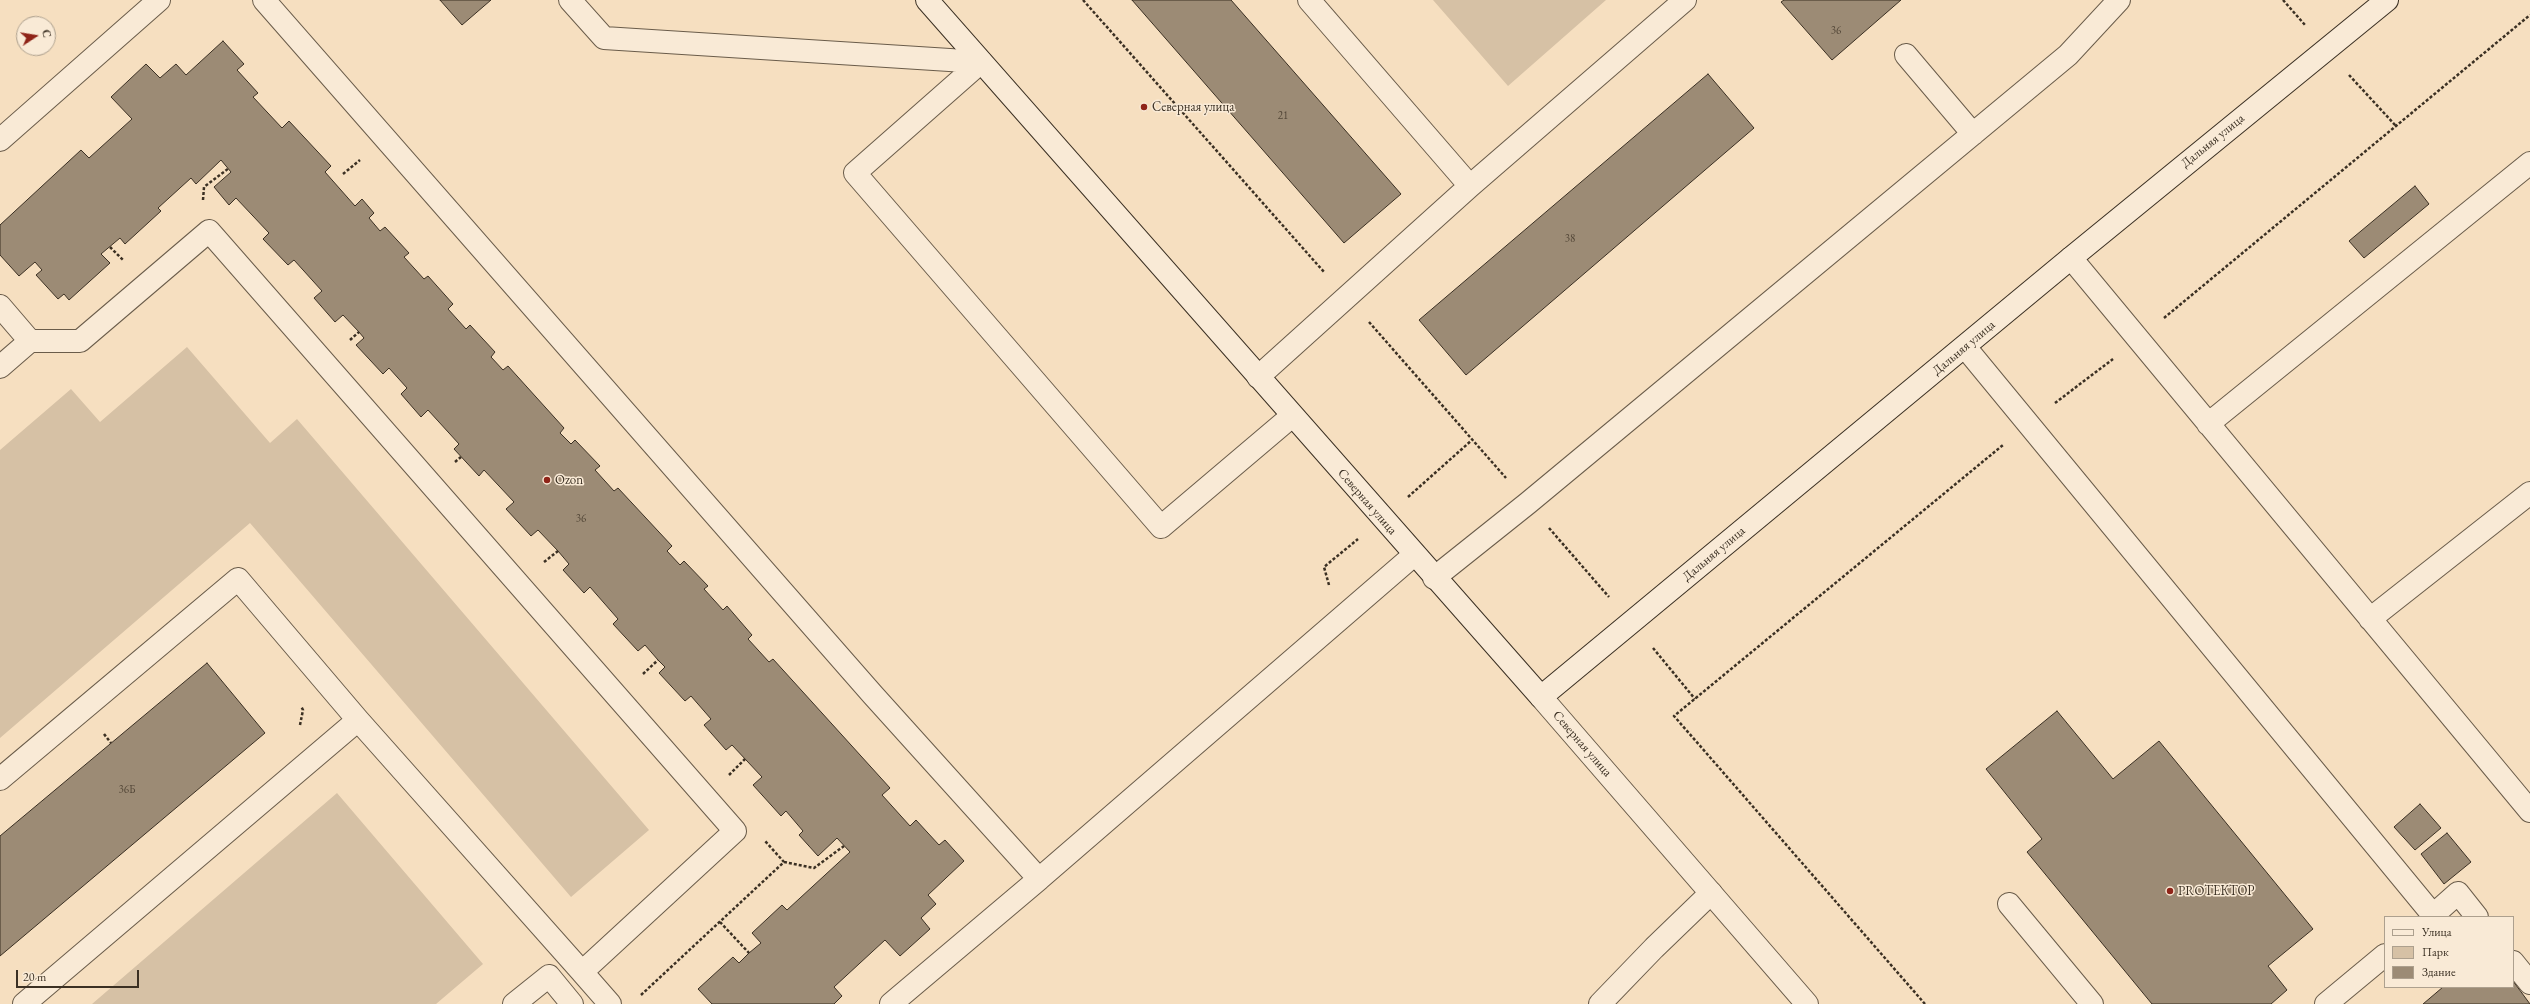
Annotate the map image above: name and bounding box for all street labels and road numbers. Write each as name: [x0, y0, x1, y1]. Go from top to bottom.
street label: Дальняя улица: [2178, 111, 2248, 171]
street label: Дальняя улица: [1929, 317, 1999, 379]
street label: Северная улица: [1334, 466, 1400, 538]
street label: Дальняя улица: [1679, 523, 1749, 585]
street label: Северная улица: [1549, 708, 1615, 780]

